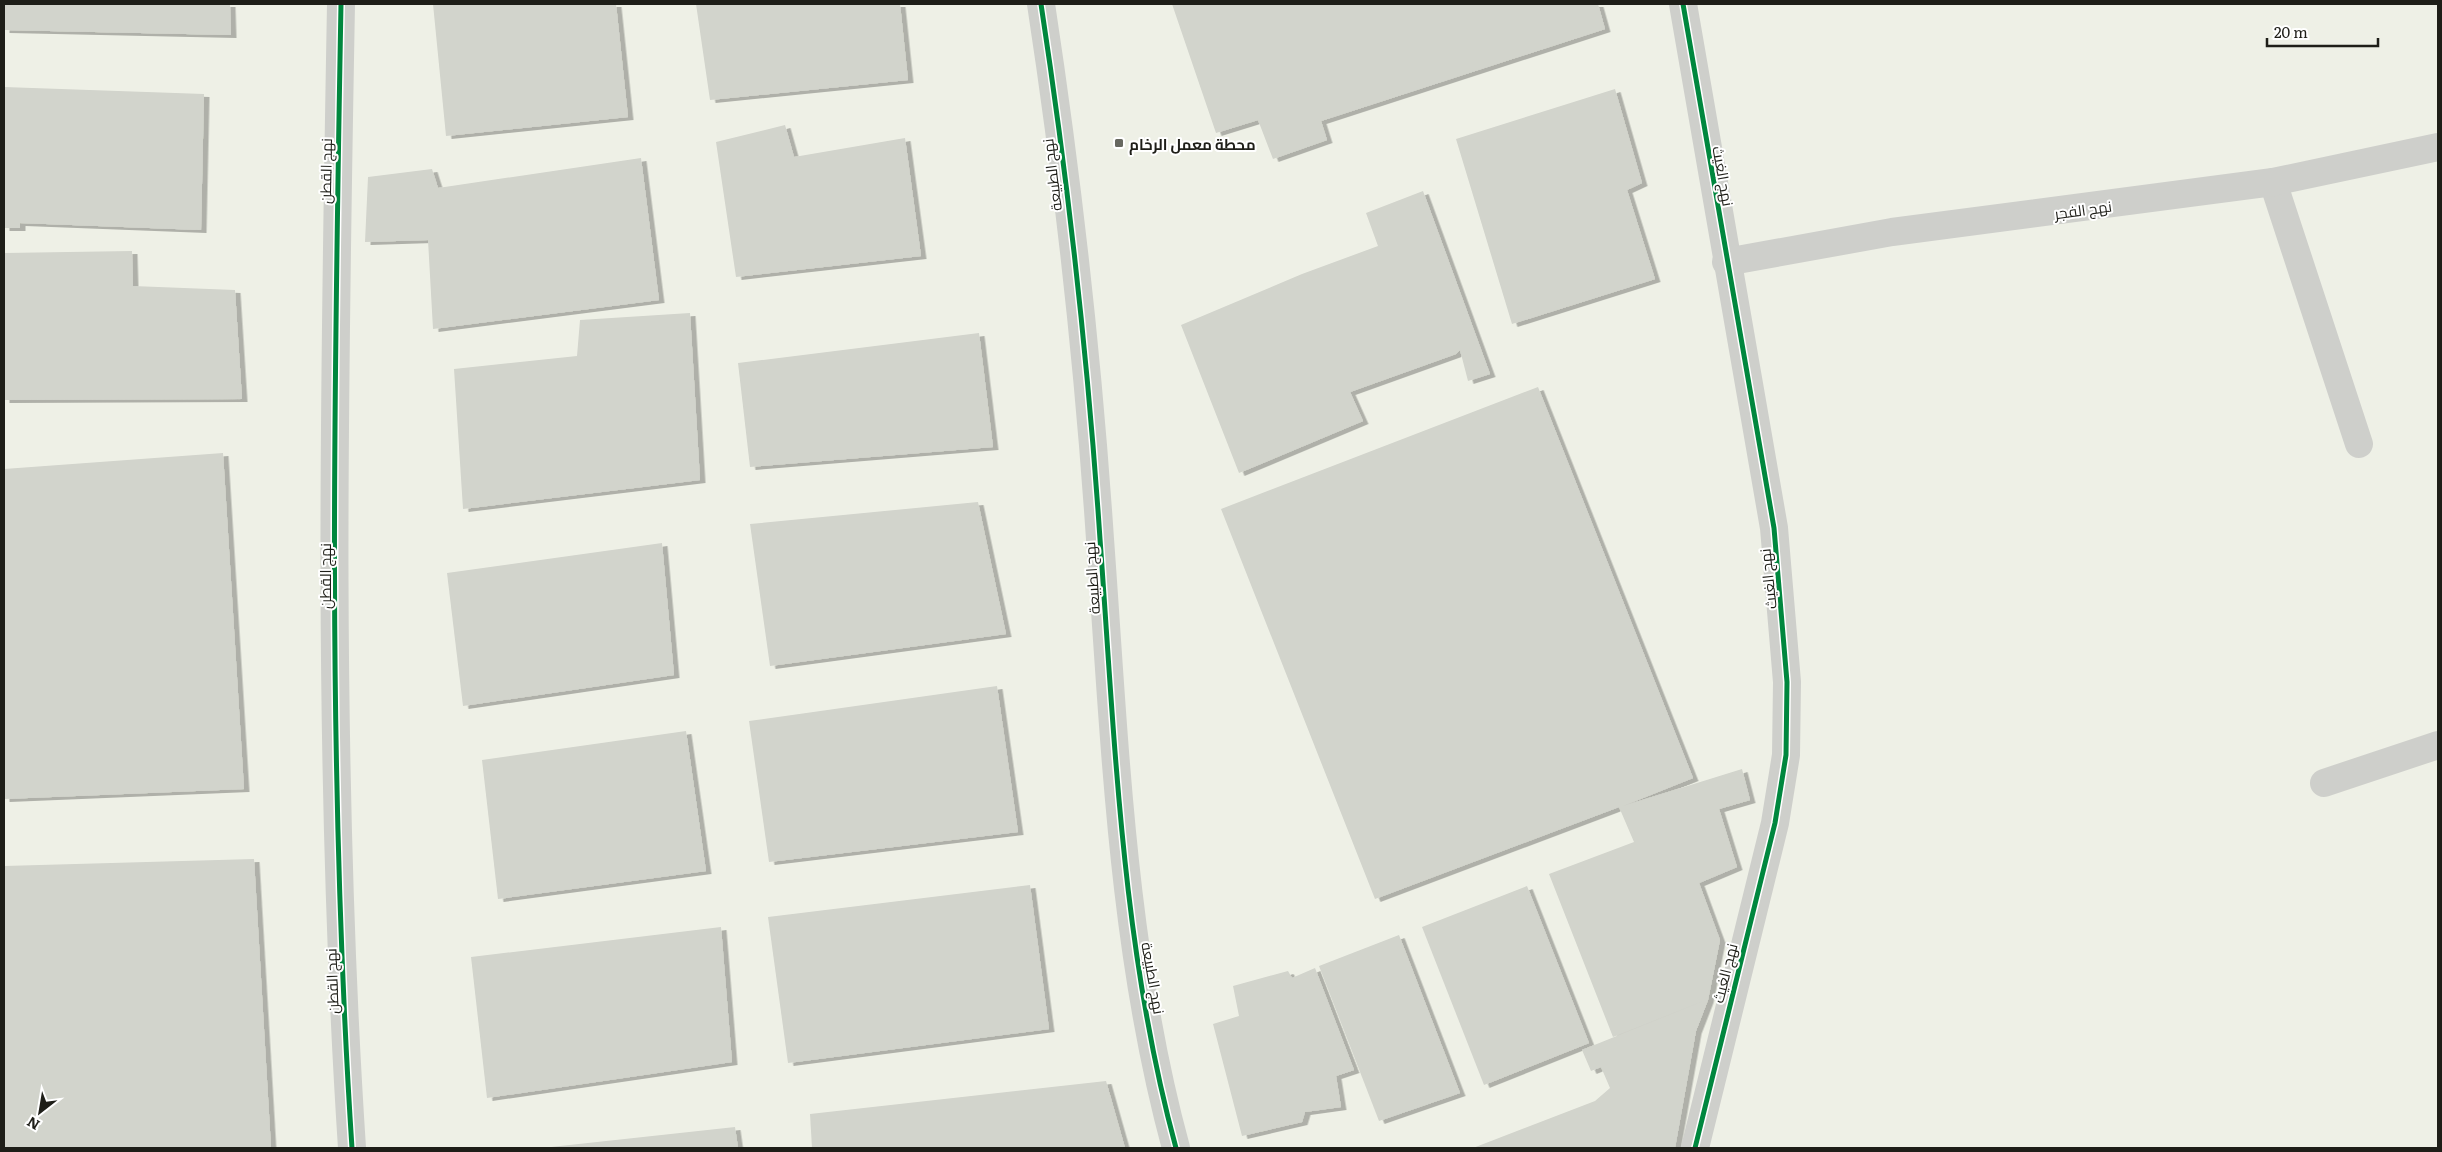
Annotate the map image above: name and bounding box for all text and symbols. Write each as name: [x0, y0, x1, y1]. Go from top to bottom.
scale bar: [2267, 15, 2378, 47]
text: 20 m: [2274, 20, 2308, 43]
place label: محطة معمل الرخام: [1129, 132, 1256, 155]
street label: نهج الطبيعة: [1035, 137, 1068, 213]
marker: محطة معمل الرخام: [1113, 137, 1125, 149]
street label: نهج القطن: [313, 138, 338, 204]
street label: نهج الغيث: [1706, 144, 1741, 208]
street label: نهج الفجر: [2052, 194, 2113, 226]
street label: نهج الطبيعة: [1077, 541, 1106, 615]
street label: نهج القطن: [313, 543, 337, 609]
street label: نهج الغيث: [1752, 548, 1783, 610]
street label: نهج الطبيعة: [1135, 940, 1172, 1016]
street label: نهج الغيث: [1705, 941, 1743, 1005]
street label: نهج القطن: [318, 948, 345, 1014]
north arrow: [15, 1087, 65, 1137]
text: N: [22, 1112, 43, 1136]

